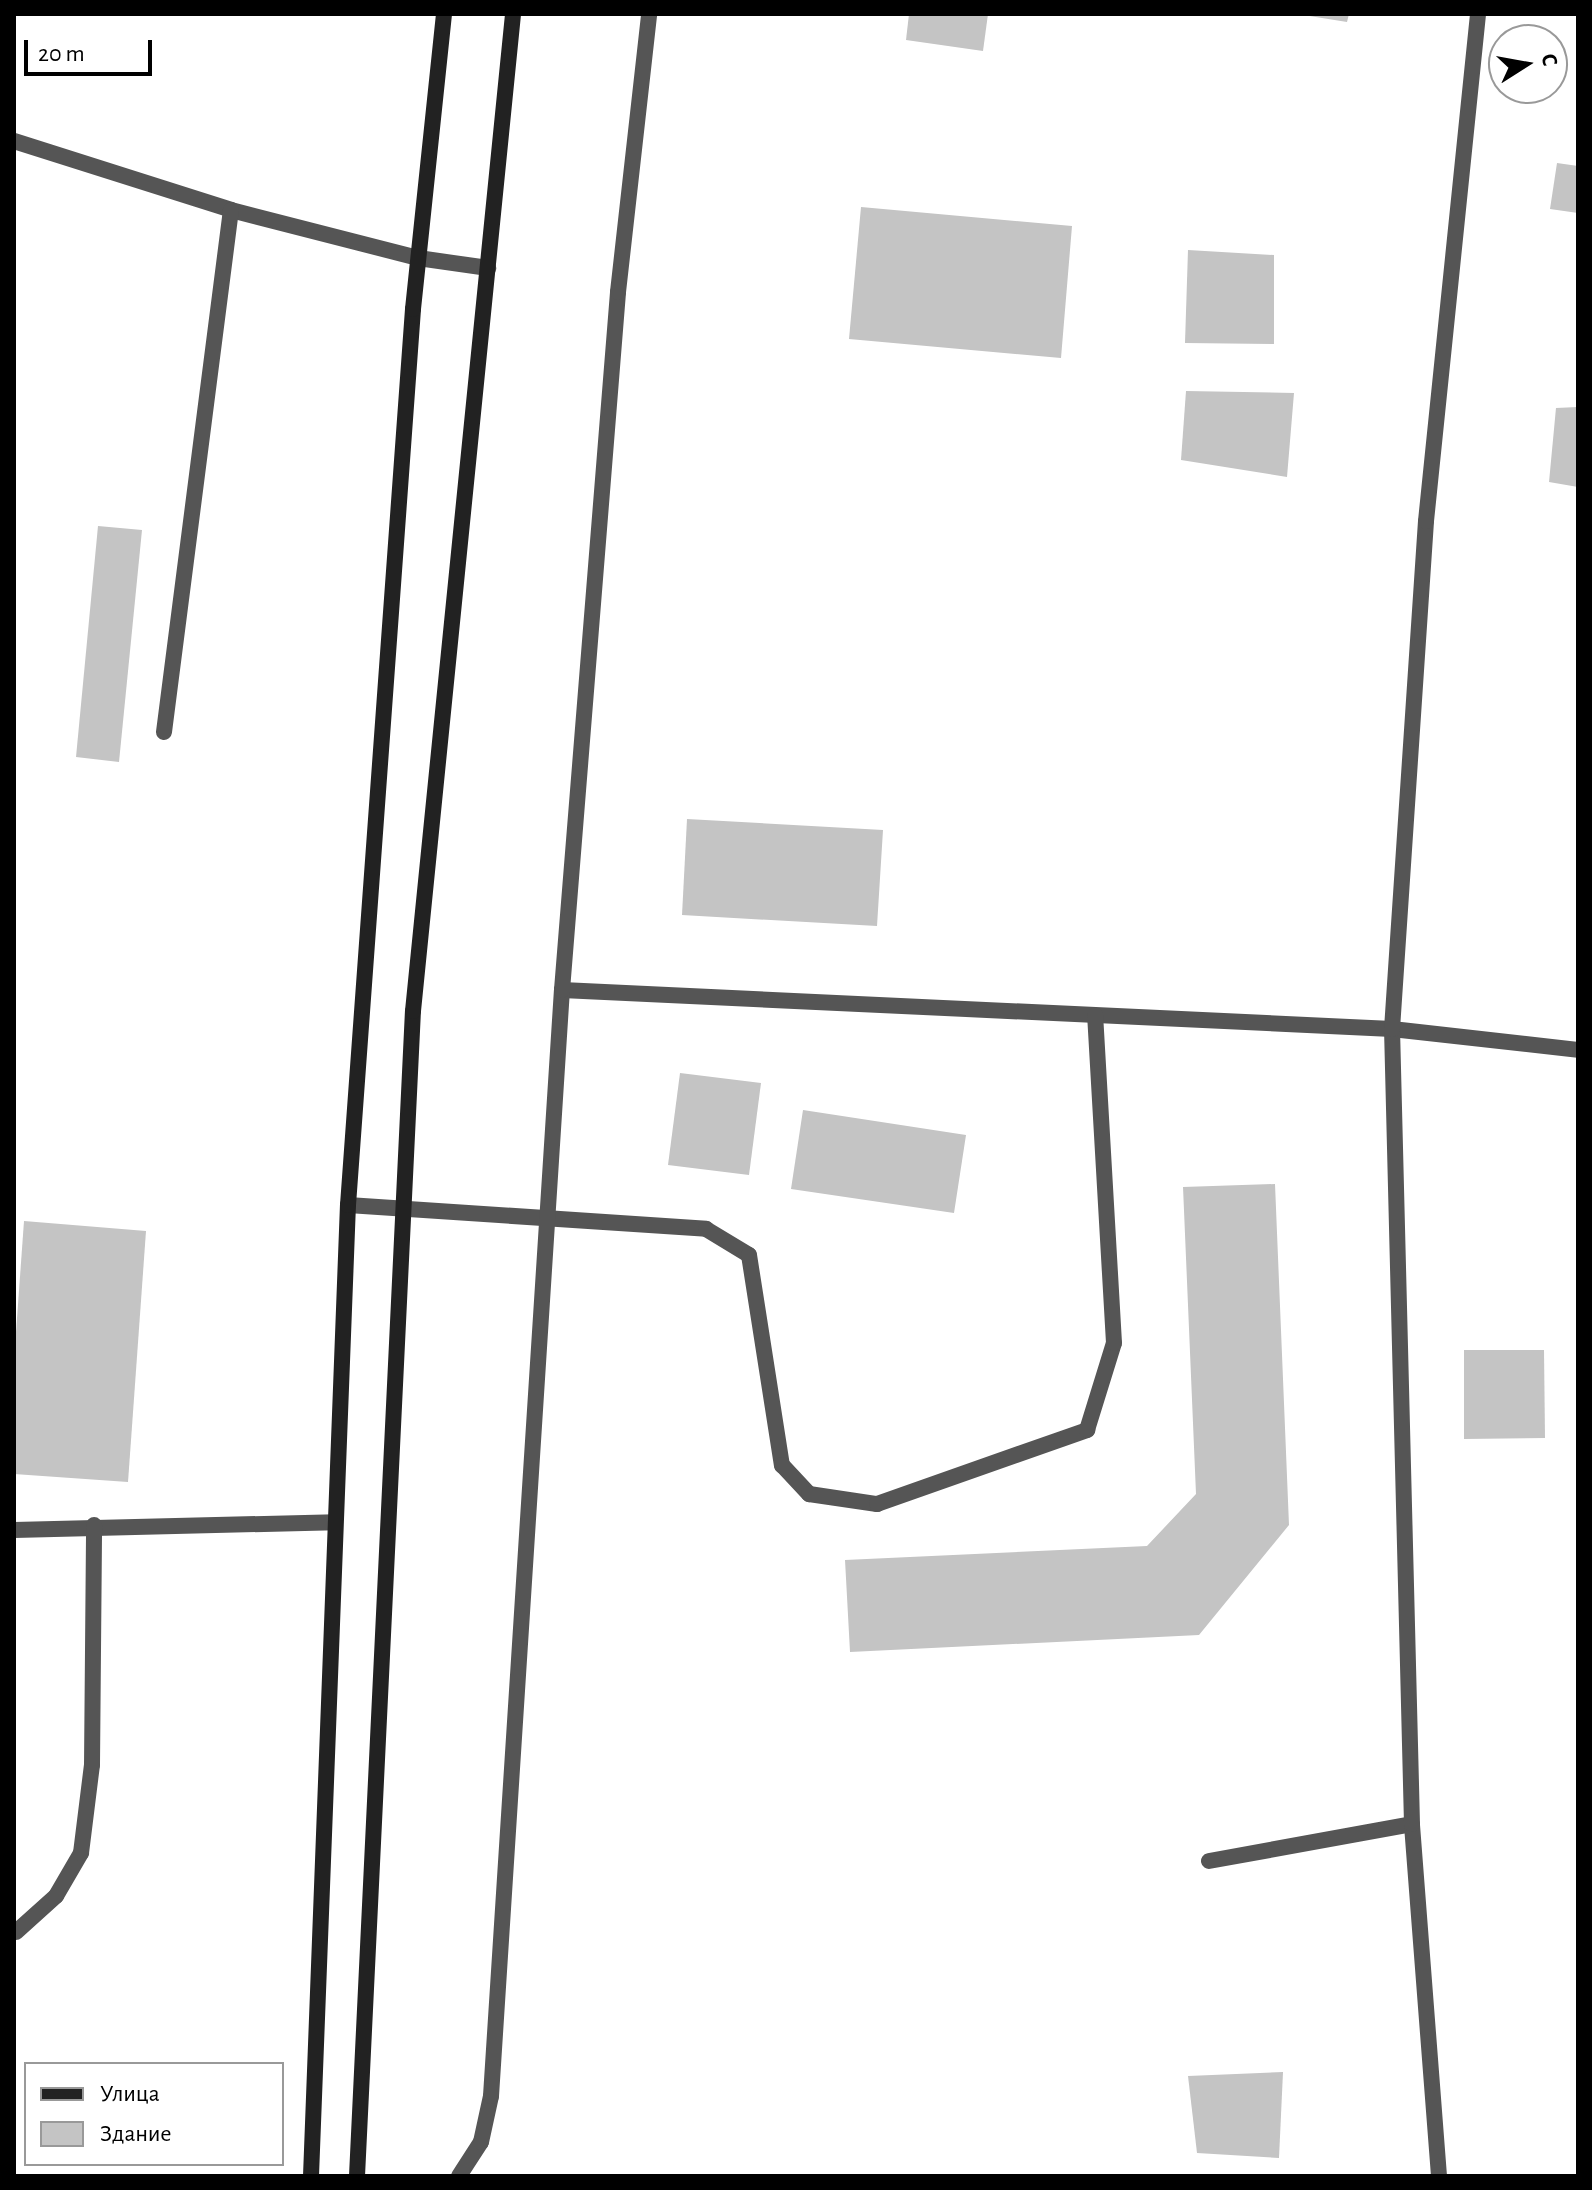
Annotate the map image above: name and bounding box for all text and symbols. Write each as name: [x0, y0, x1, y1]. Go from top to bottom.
scale bar: [28, 24, 156, 74]
north arrow: [1488, 24, 1568, 104]
text: 20 m: [38, 42, 85, 66]
text: С: [1538, 52, 1562, 68]
legend: [24, 2062, 284, 2166]
text: Улица: [100, 2082, 160, 2106]
text: Здание: [100, 2122, 171, 2146]

